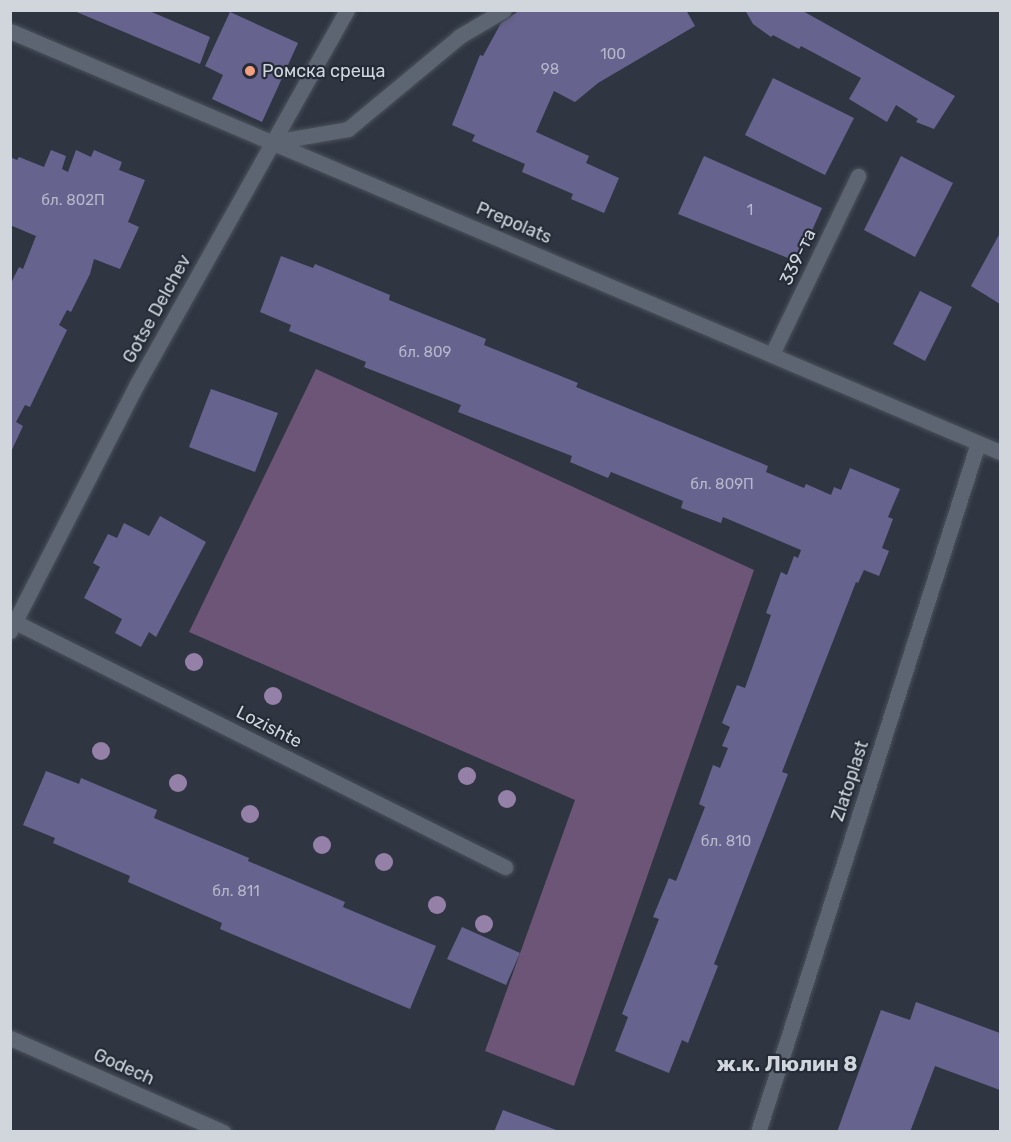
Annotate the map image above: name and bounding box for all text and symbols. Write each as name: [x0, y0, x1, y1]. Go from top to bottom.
house number: 100: [600, 46, 626, 64]
place label: Ромска среща: [262, 60, 385, 82]
house number: 98: [541, 61, 559, 79]
marker: Ромска среща: [243, 64, 257, 78]
house number: бл. 802П: [41, 192, 105, 210]
street label: Prepolats: [473, 197, 555, 249]
house number: 1: [747, 202, 753, 220]
street label: 339-та: [775, 225, 821, 289]
street label: Gotse Delchev: [118, 251, 196, 367]
house number: бл. 809: [399, 344, 451, 362]
house number: бл. 809П: [690, 476, 754, 494]
street label: Lozishte: [233, 701, 305, 753]
street label: Zlatoplast: [827, 738, 873, 824]
house number: бл. 810: [701, 833, 751, 851]
house number: бл. 811: [212, 883, 260, 901]
street label: Godech: [90, 1044, 158, 1090]
district label: ж.к. Люлин 8: [716, 1051, 858, 1077]

